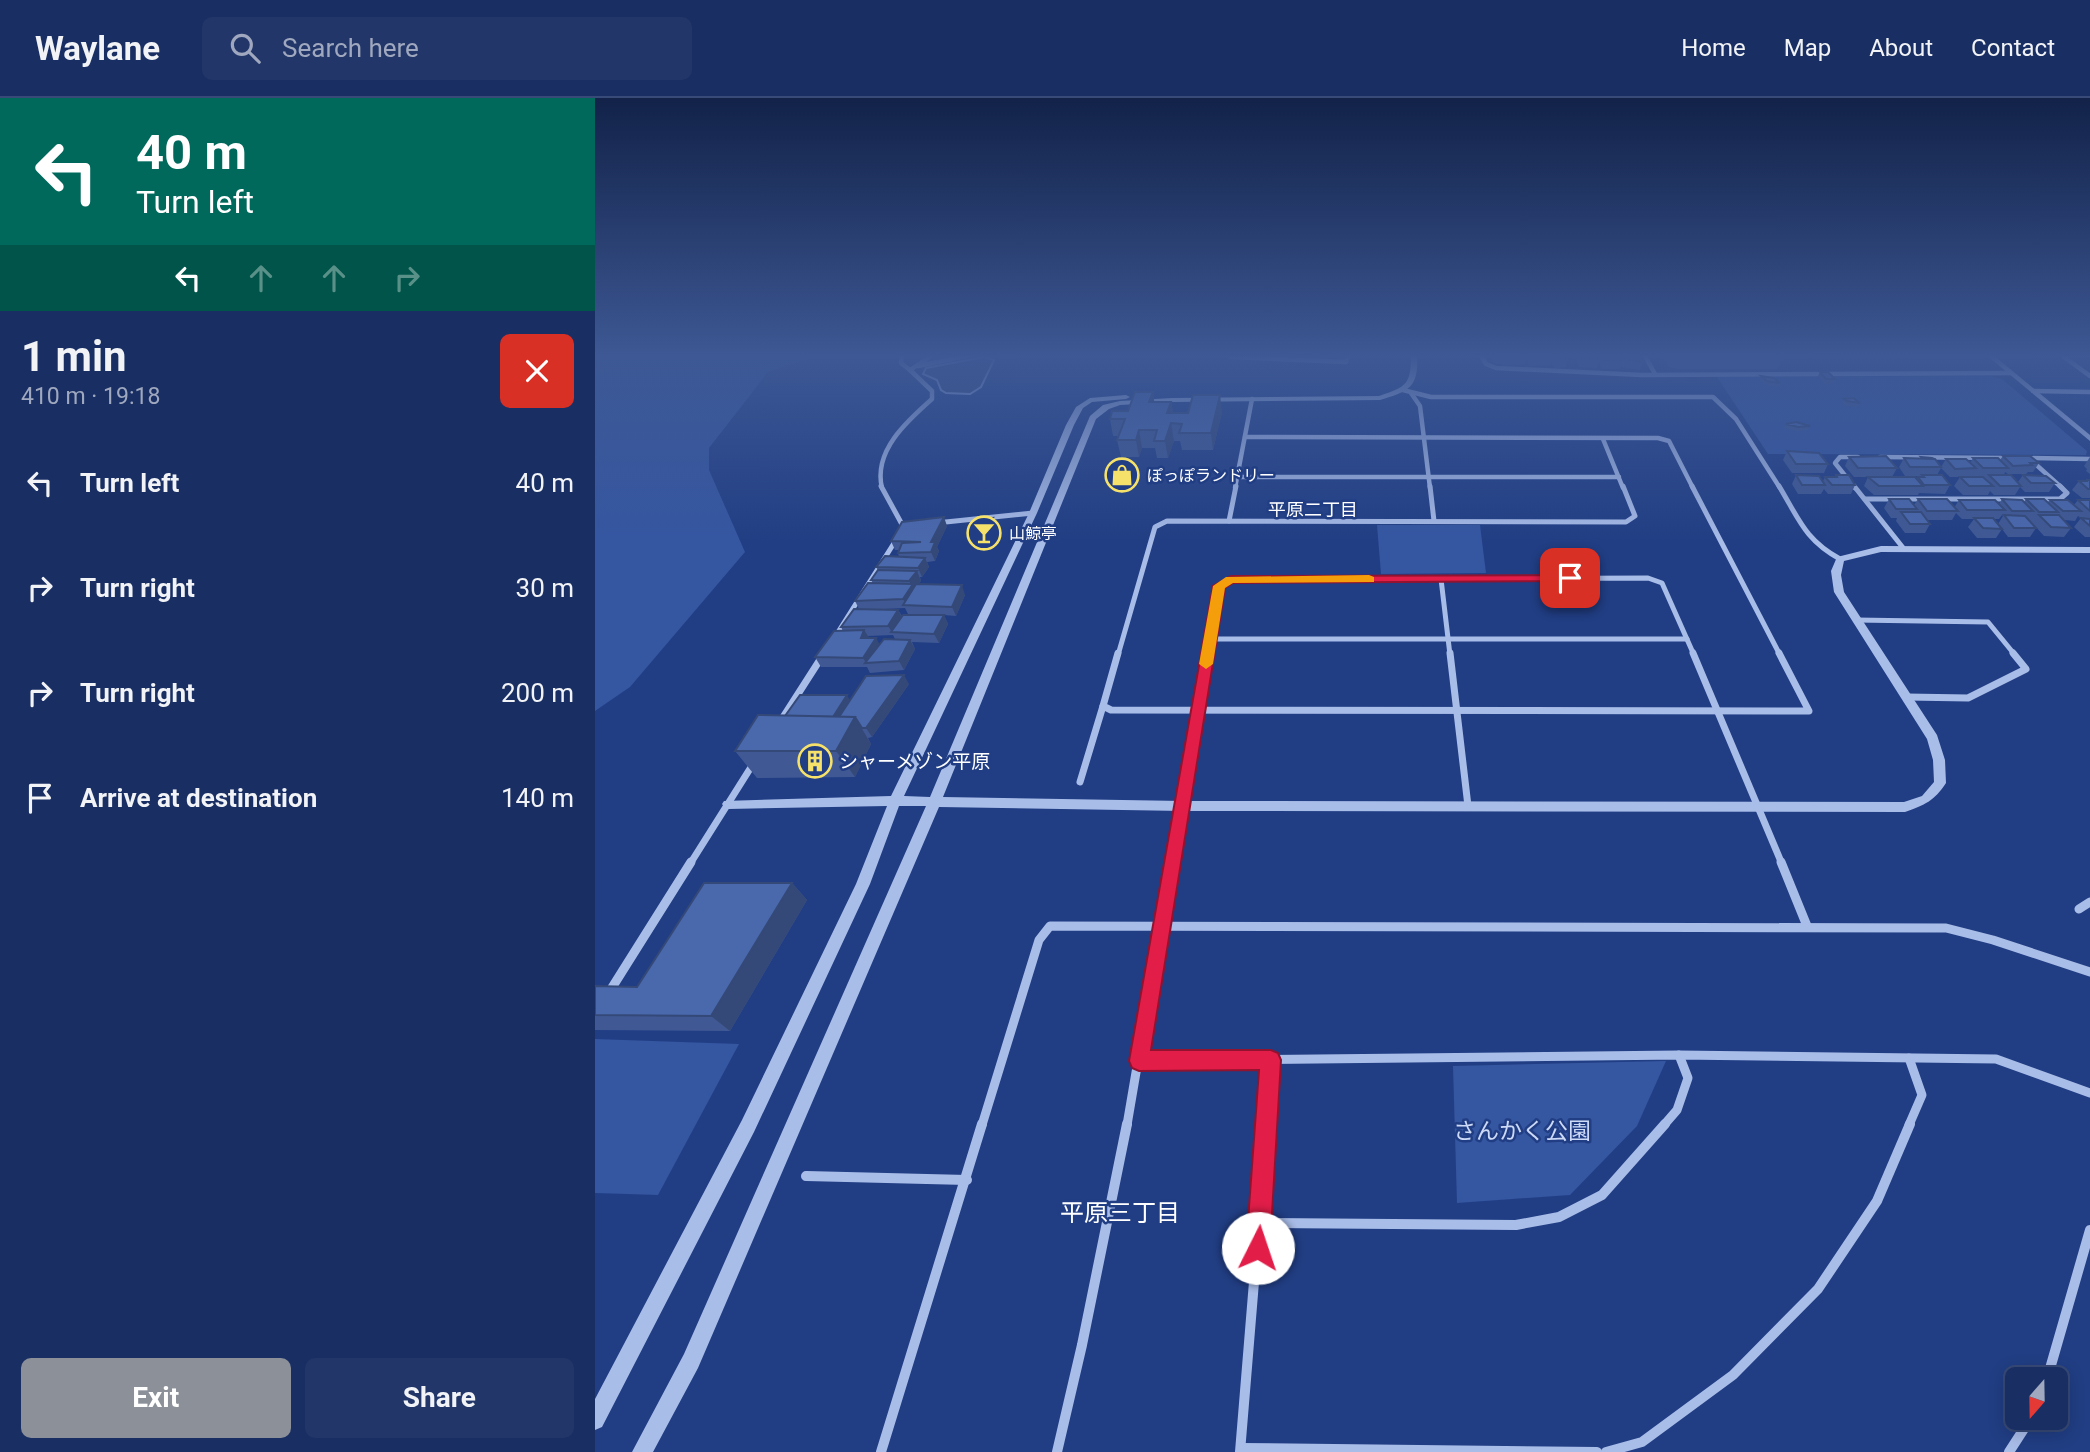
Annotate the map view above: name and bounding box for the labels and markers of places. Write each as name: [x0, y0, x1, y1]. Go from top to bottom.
shop icon: ぽっぽランドリー: [1103, 456, 1141, 494]
place label: ぽっぽランドリー: [1147, 466, 1275, 485]
bar icon: 山鯨亭: [965, 514, 1003, 552]
place label: 山鯨亭: [1009, 524, 1057, 543]
pin: [1540, 548, 1600, 608]
building icon: シャーメゾン平原: [796, 742, 834, 780]
place label: シャーメゾン平原: [839, 750, 990, 773]

